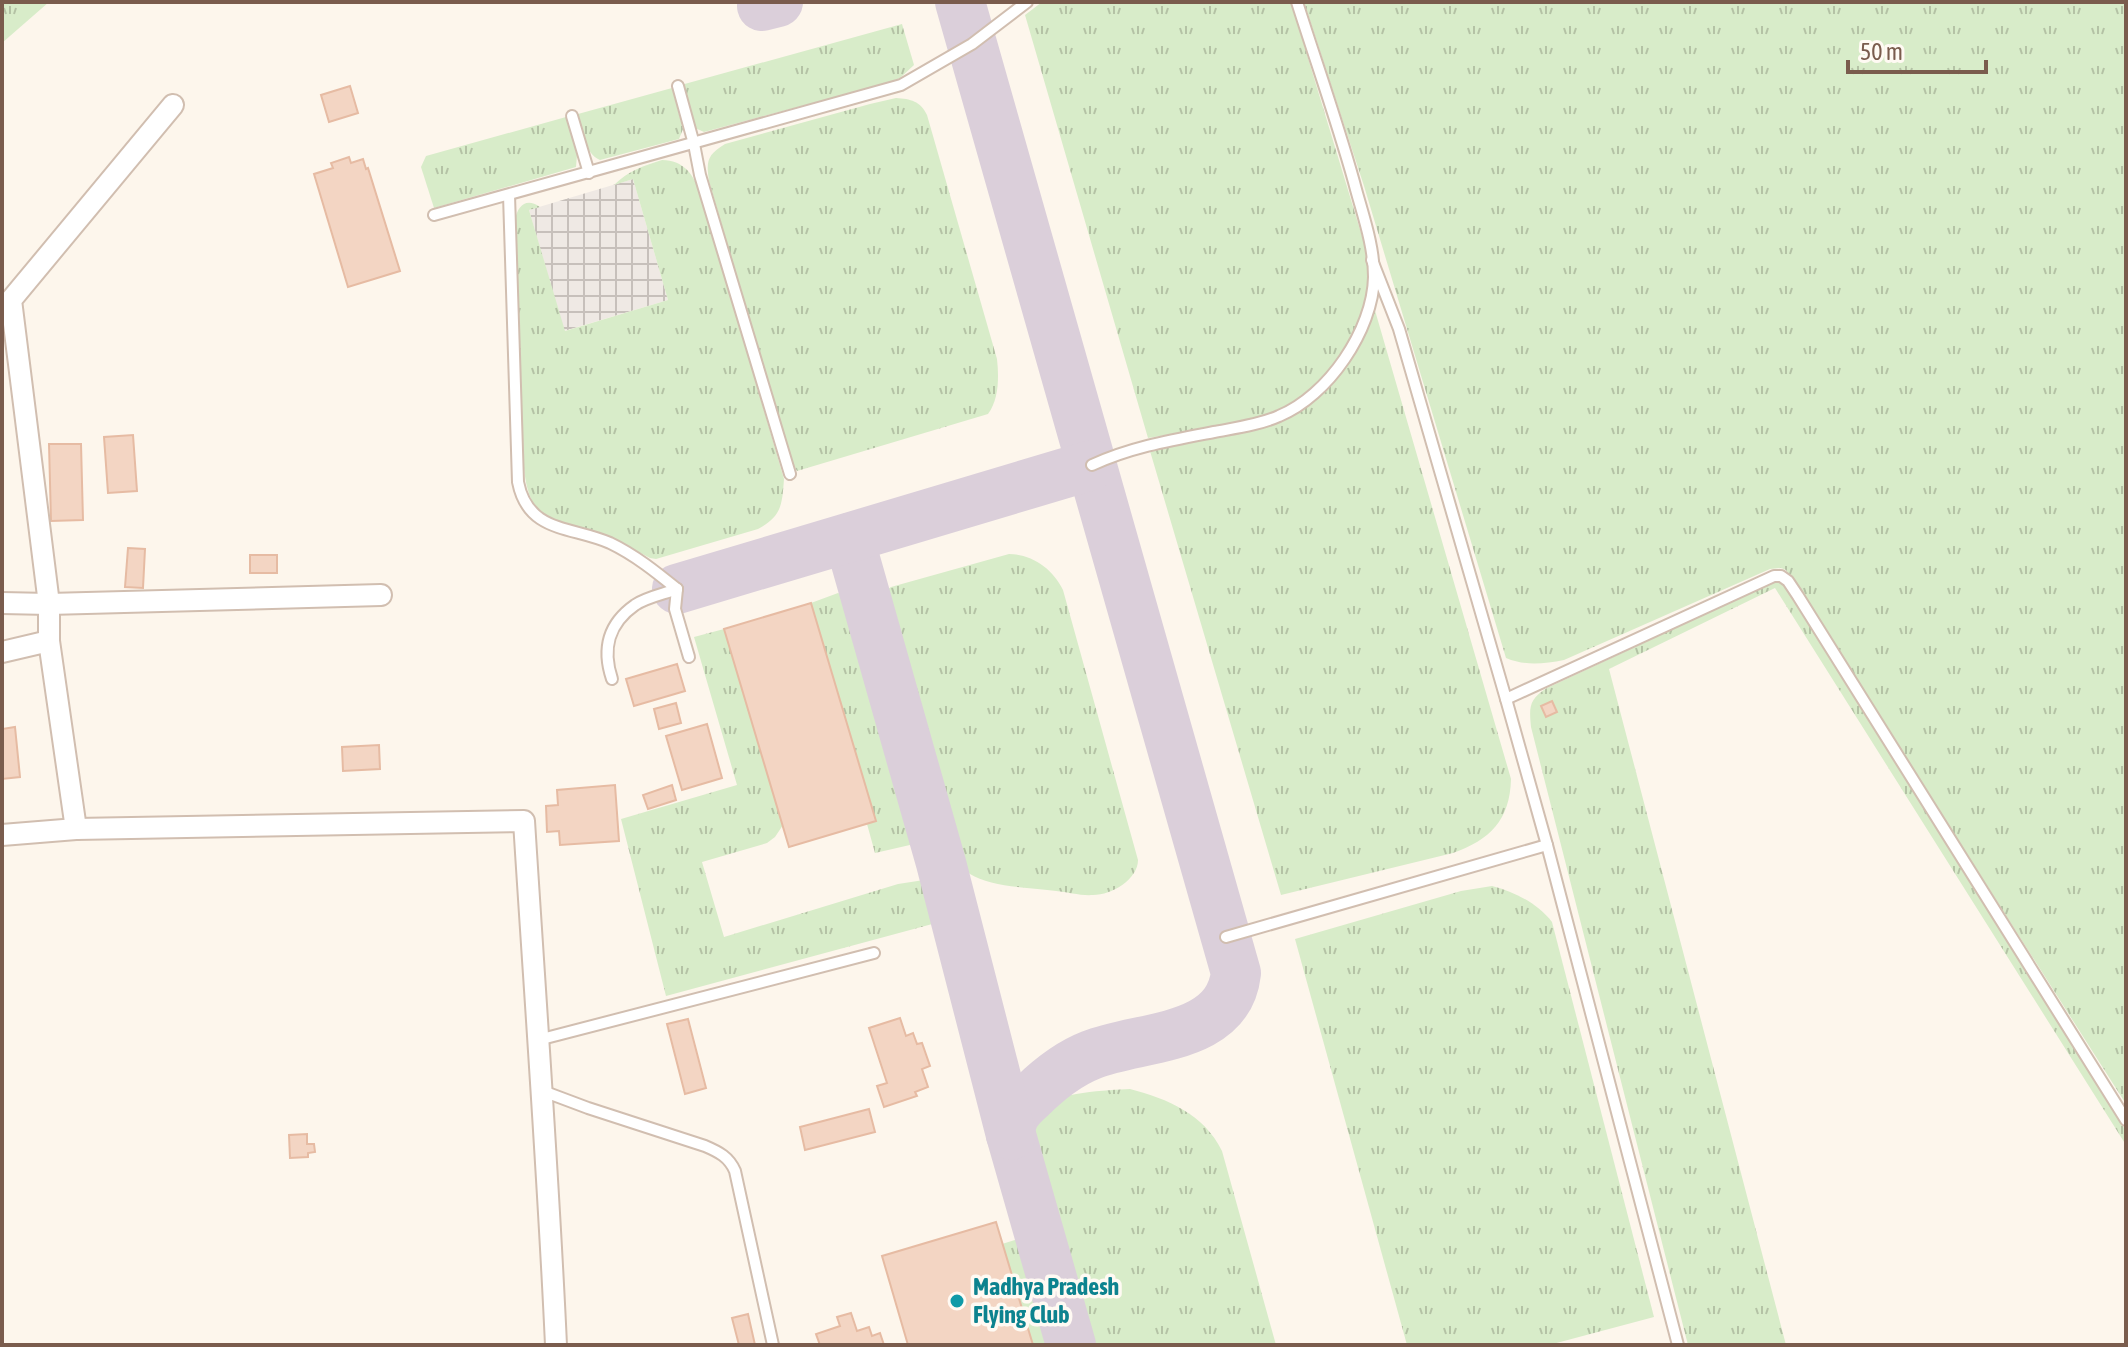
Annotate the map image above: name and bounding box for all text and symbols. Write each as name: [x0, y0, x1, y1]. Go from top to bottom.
scale bar: [1848, 24, 1986, 74]
text: 50 m: [1860, 38, 1903, 65]
place label: Madhya Pradesh Flying Club: [973, 1273, 1119, 1328]
marker: Madhya Pradesh Flying Club: [948, 1292, 966, 1310]

